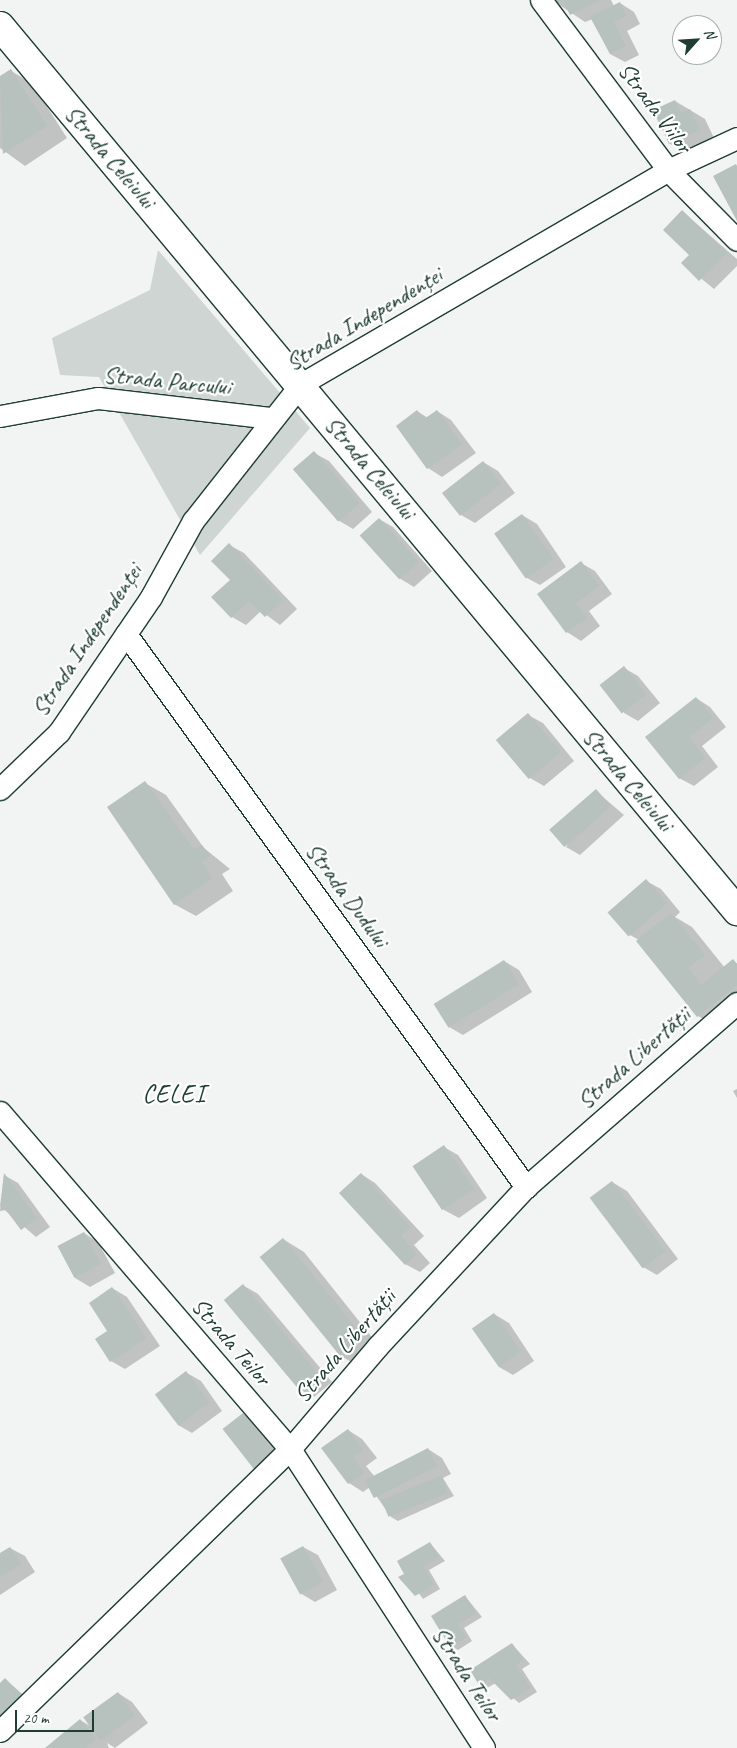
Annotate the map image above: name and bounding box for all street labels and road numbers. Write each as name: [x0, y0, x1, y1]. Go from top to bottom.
street label: Strada Viilor: [612, 57, 698, 159]
street label: Strada Celeiului: [58, 99, 162, 215]
street label: Strada Independenței: [281, 261, 447, 377]
street label: Strada Parcului: [102, 360, 232, 402]
street label: Strada Celeiului: [318, 410, 422, 526]
street label: Strada Independenței: [25, 558, 149, 722]
street label: Strada Celeiului: [576, 722, 680, 838]
street label: Strada Dudului: [299, 837, 395, 953]
street label: Strada Libertății: [571, 1001, 697, 1115]
street label: Strada Libertății: [288, 1283, 402, 1409]
street label: Strada Teilor: [185, 1292, 277, 1392]
street label: Strada Teilor: [426, 1622, 508, 1726]

